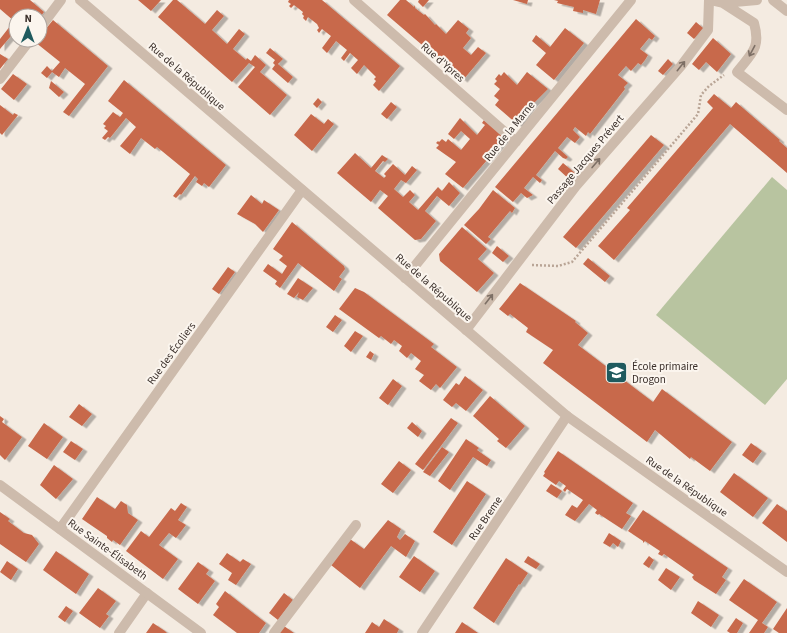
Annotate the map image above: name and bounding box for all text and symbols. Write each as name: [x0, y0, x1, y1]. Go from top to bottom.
north arrow: [8, 8, 48, 48]
text: N: [24, 11, 32, 26]
street label: Rue de la République: [145, 39, 229, 114]
street label: Rue d'Ypres: [418, 39, 468, 86]
one-way arrow: [748, 45, 756, 57]
one-way arrow: [677, 60, 686, 71]
street label: Rue de la Marne: [481, 98, 539, 164]
street label: Passage Jacques Prévert: [543, 111, 627, 207]
one-way arrow: [591, 158, 600, 169]
street label: Rue de la République: [392, 250, 476, 325]
one-way arrow: [485, 293, 494, 304]
street label: Rue des Écoliers: [144, 319, 199, 388]
school or university icon: École primaire Drogon: [604, 359, 630, 385]
place label: École primaire Drogon: [632, 359, 699, 387]
street label: Rue de la République: [643, 452, 731, 521]
street label: Rue Breme: [465, 493, 506, 543]
street label: Rue Sainte-Élisabeth: [65, 515, 151, 583]

